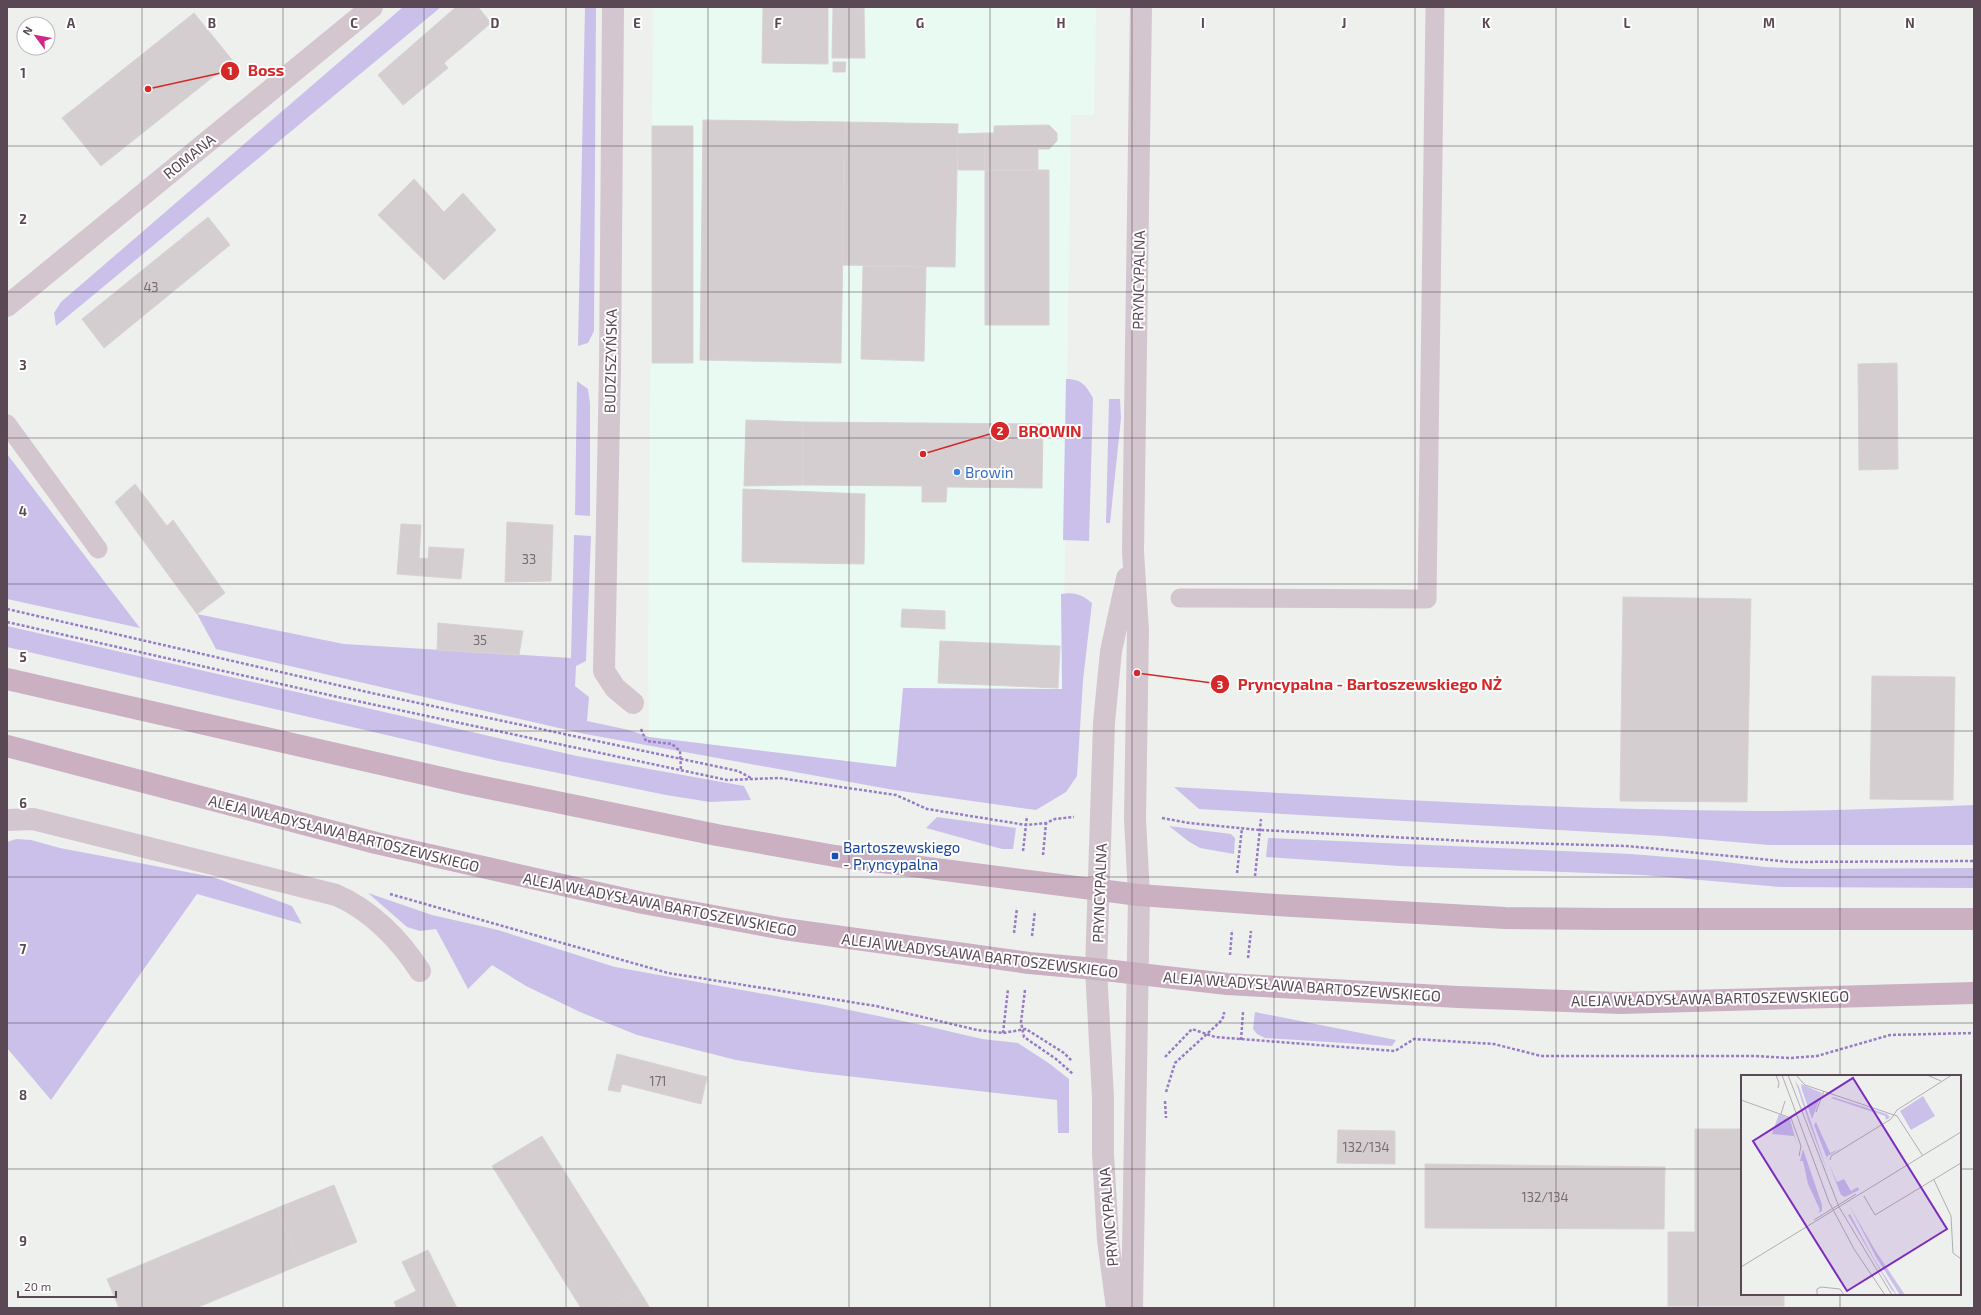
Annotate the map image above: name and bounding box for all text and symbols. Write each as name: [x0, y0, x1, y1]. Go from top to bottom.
text: A: [67, 15, 76, 31]
text: B: [208, 15, 216, 31]
text: C: [350, 15, 358, 31]
text: D: [491, 15, 500, 31]
text: E: [633, 15, 641, 31]
text: F: [774, 15, 782, 31]
text: G: [916, 15, 924, 31]
text: H: [1057, 15, 1066, 31]
text: I: [1201, 15, 1205, 31]
text: J: [1342, 15, 1346, 31]
text: K: [1482, 15, 1491, 31]
text: L: [1624, 15, 1631, 31]
text: M: [1763, 15, 1775, 31]
text: N: [1905, 15, 1915, 31]
north arrow: [16, 16, 56, 56]
text: N: [19, 24, 35, 37]
callout: Boss: [220, 57, 293, 85]
text: Boss: [248, 60, 284, 79]
text: 1: [227, 63, 233, 77]
text: 1: [20, 65, 26, 81]
street label: ROMANA: [159, 129, 219, 182]
text: 2: [19, 211, 27, 227]
street label: PRYNCYPALNA: [1128, 229, 1148, 330]
house number: 43: [143, 279, 159, 295]
street label: BUDZISZYŃSKA: [600, 308, 620, 413]
text: 3: [19, 357, 27, 373]
callout: BROWIN: [990, 417, 1090, 445]
text: BROWIN: [1018, 421, 1082, 440]
text: 2: [997, 423, 1004, 437]
place label: Browin: [965, 463, 1013, 481]
marker: Browin: [952, 467, 962, 477]
text: 4: [19, 503, 27, 519]
house number: 33: [522, 551, 536, 567]
house number: 35: [473, 632, 487, 648]
text: 5: [19, 649, 27, 665]
callout: Pryncypalna - Bartoszewskiego NŻ: [1210, 670, 1510, 698]
text: Pryncypalna - Bartoszewskiego NŻ: [1238, 674, 1502, 694]
text: 3: [1217, 677, 1224, 691]
street label: ALEJA WŁADYSŁAWA BARTOSZEWSKIEGO: [207, 791, 481, 875]
text: 6: [19, 795, 27, 811]
place label: Bartoszewskiego - Pryncypalna: [843, 838, 960, 873]
street label: PRYNCYPALNA: [1088, 842, 1110, 943]
marker: Bartoszewskiego - Pryncypalna: [830, 851, 840, 861]
street label: ALEJA WŁADYSŁAWA BARTOSZEWSKIEGO: [522, 869, 798, 939]
street label: ALEJA WŁADYSŁAWA BARTOSZEWSKIEGO: [841, 929, 1119, 981]
text: 7: [20, 941, 27, 957]
street label: ALEJA WŁADYSŁAWA BARTOSZEWSKIEGO: [1163, 967, 1441, 1005]
street label: ALEJA WŁADYSŁAWA BARTOSZEWSKIEGO: [1571, 987, 1849, 1009]
house number: 171: [649, 1073, 667, 1089]
inset map: [1741, 1075, 1961, 1295]
text: 8: [19, 1087, 27, 1103]
house number: 132/134: [1343, 1139, 1389, 1155]
street label: PRYNCYPALNA: [1095, 1166, 1121, 1267]
house number: 132/134: [1522, 1189, 1568, 1205]
text: 9: [19, 1233, 27, 1249]
scale bar: [18, 1273, 116, 1299]
text: 20 m: [24, 1279, 51, 1293]

